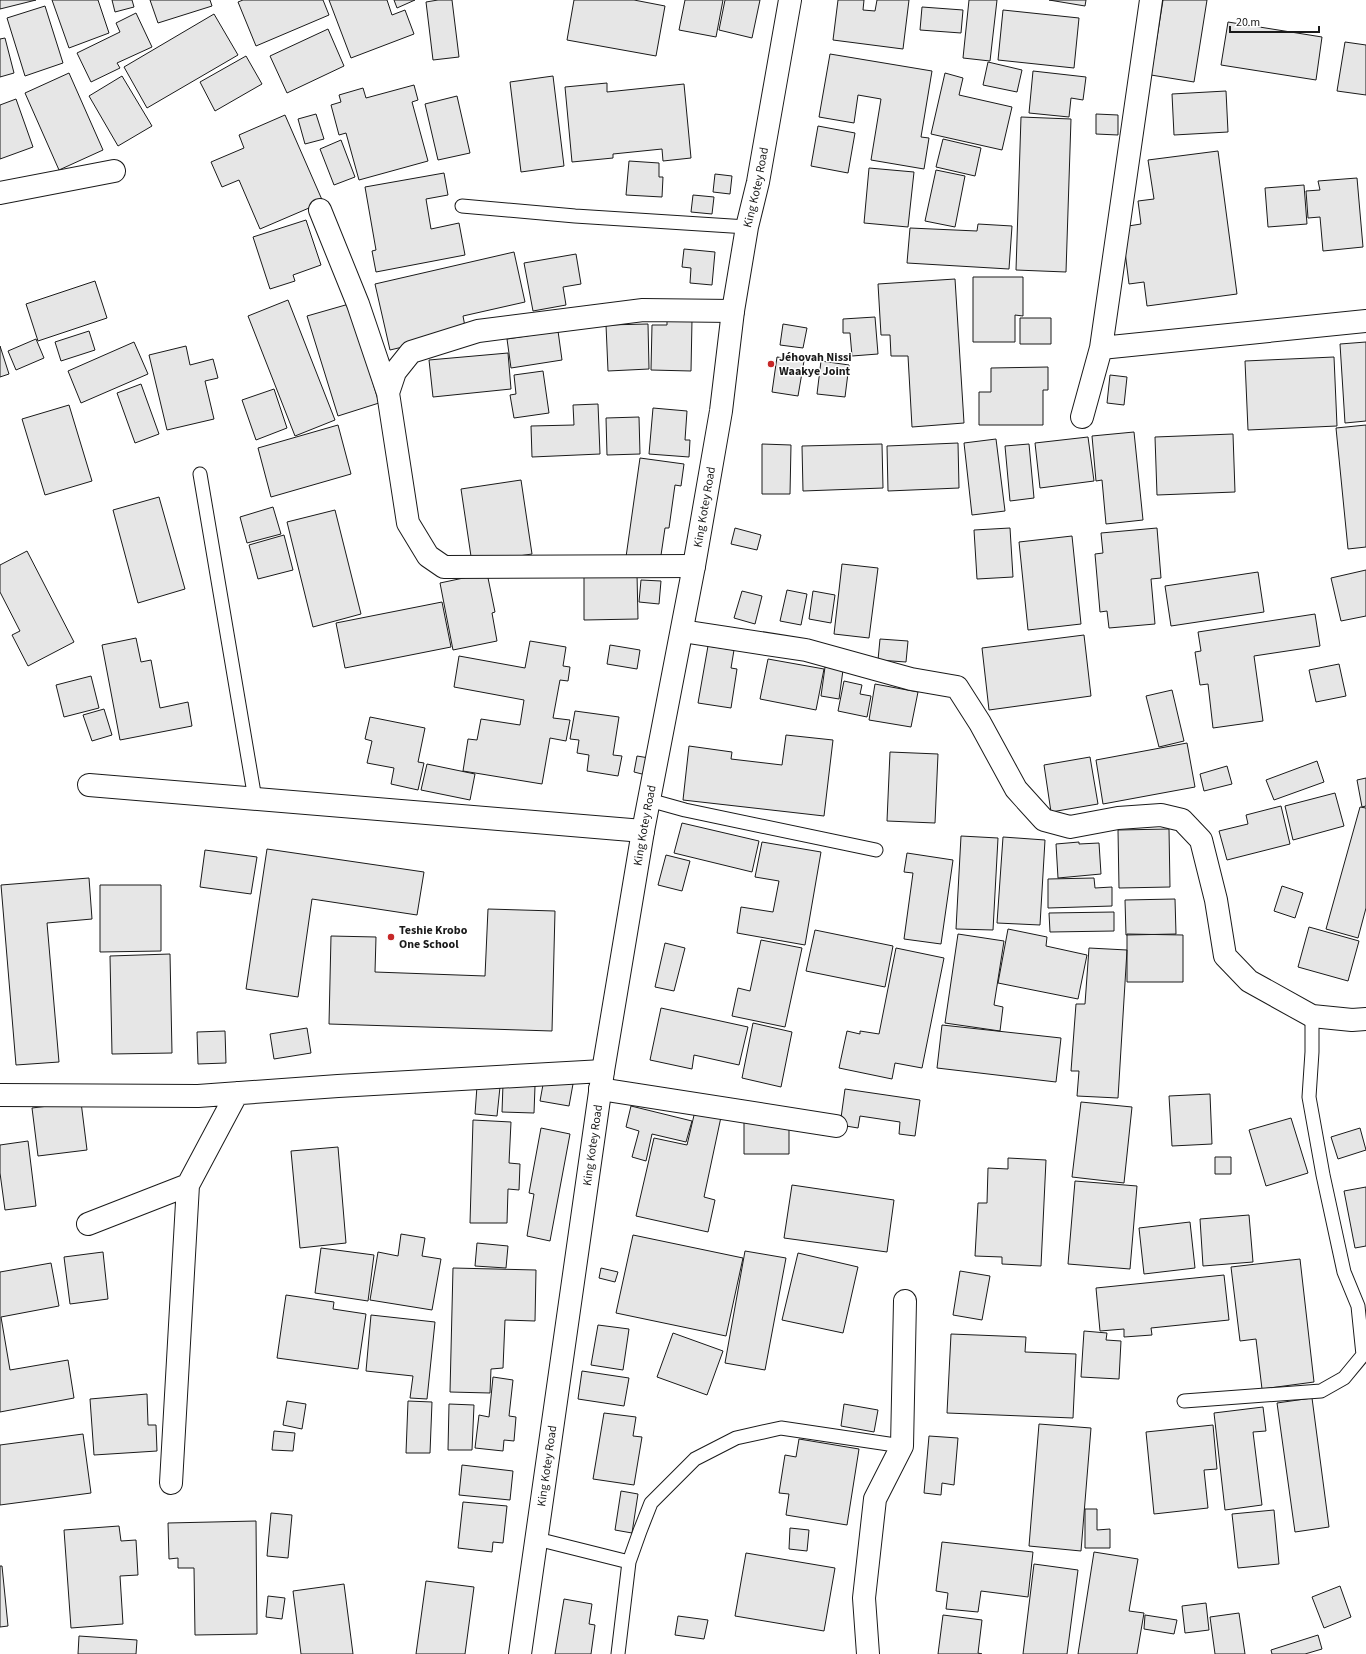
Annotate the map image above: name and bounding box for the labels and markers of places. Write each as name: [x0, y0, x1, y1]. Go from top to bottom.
place label: Jéhovah Nissi Waakye Joint: [779, 349, 852, 380]
marker: Jéhovah Nissi Waakye Joint: [766, 359, 776, 369]
place label: Teshie Krobo One School: [399, 922, 468, 953]
marker: Teshie Krobo One School: [386, 932, 396, 942]

